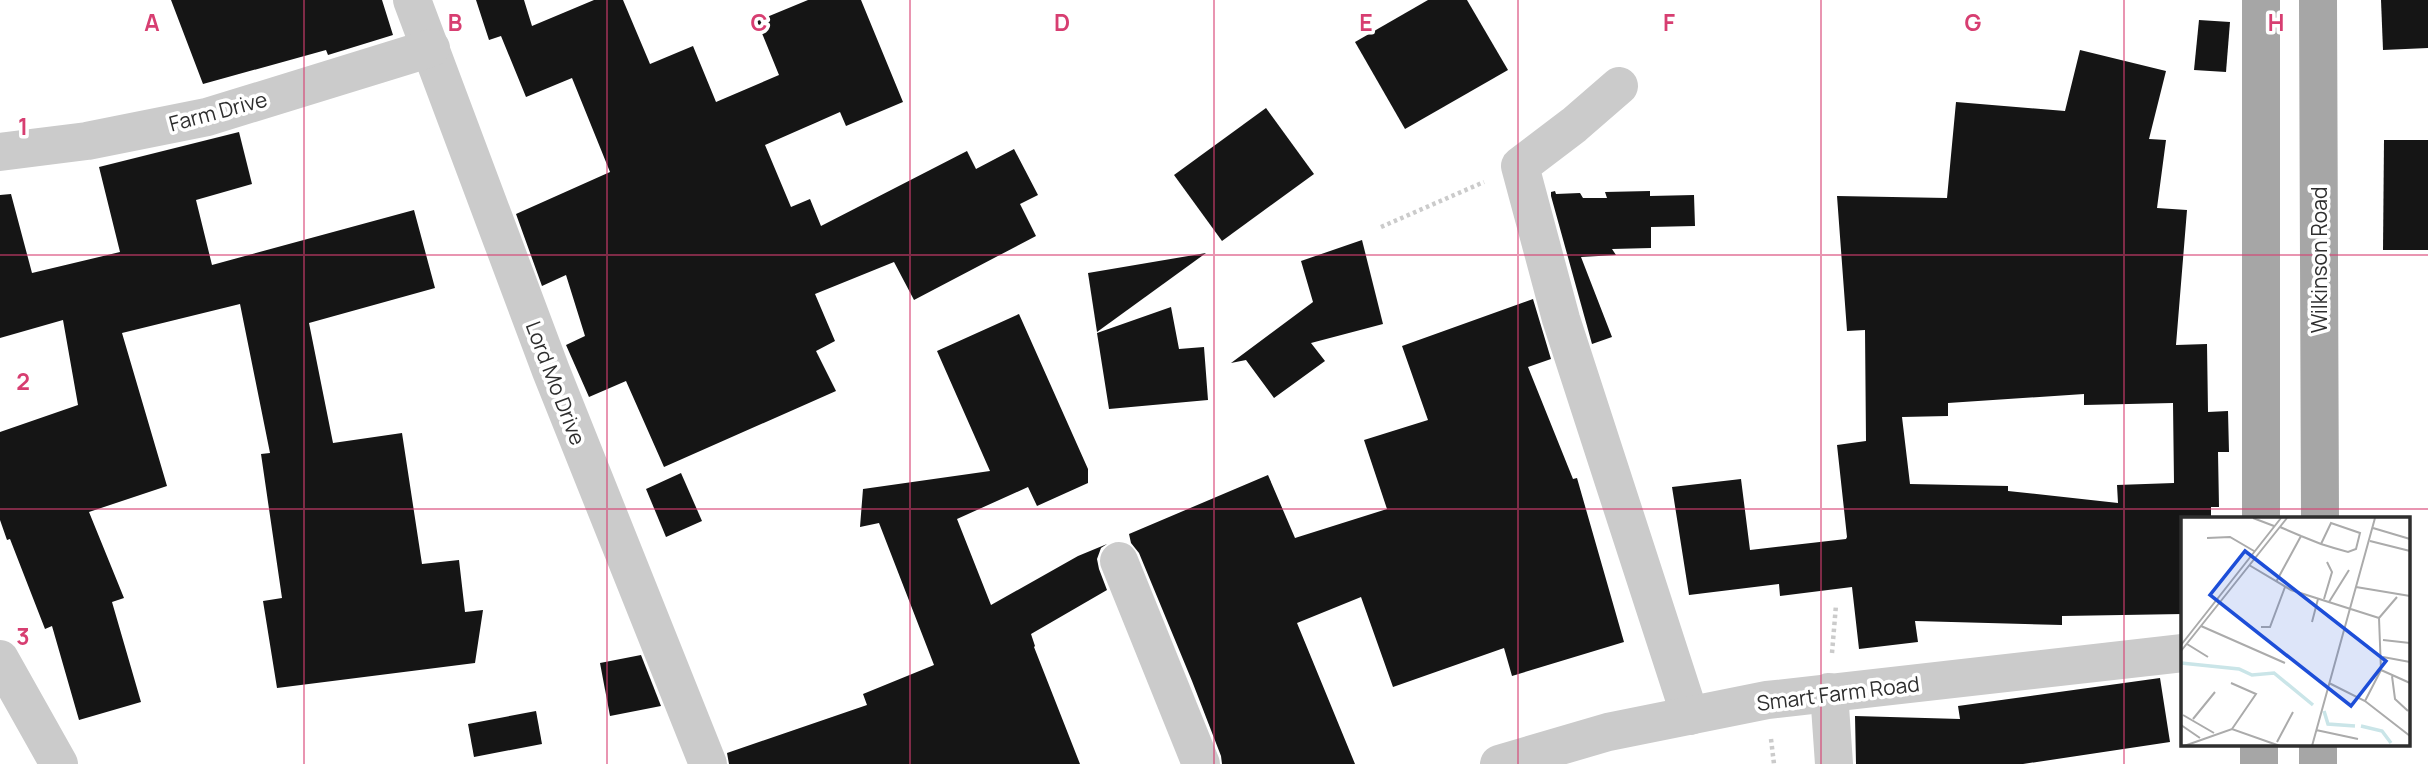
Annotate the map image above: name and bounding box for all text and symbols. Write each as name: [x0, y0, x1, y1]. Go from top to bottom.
text: A: [144, 6, 160, 38]
text: B: [448, 6, 462, 38]
text: C: [751, 6, 768, 38]
text: D: [1054, 6, 1070, 38]
text: E: [1359, 6, 1373, 38]
text: F: [1663, 6, 1675, 38]
text: G: [1965, 6, 1982, 38]
text: H: [2268, 6, 2284, 38]
street label: Farm Drive: [166, 84, 270, 138]
text: 1: [18, 110, 28, 142]
street label: Wilkinson Road: [2305, 187, 2333, 333]
street label: Lord Mo Drive: [520, 317, 592, 449]
text: 2: [16, 365, 30, 397]
inset map: [2181, 517, 2410, 746]
text: 3: [16, 620, 30, 652]
street label: Smart Farm Road: [1755, 669, 1921, 717]

